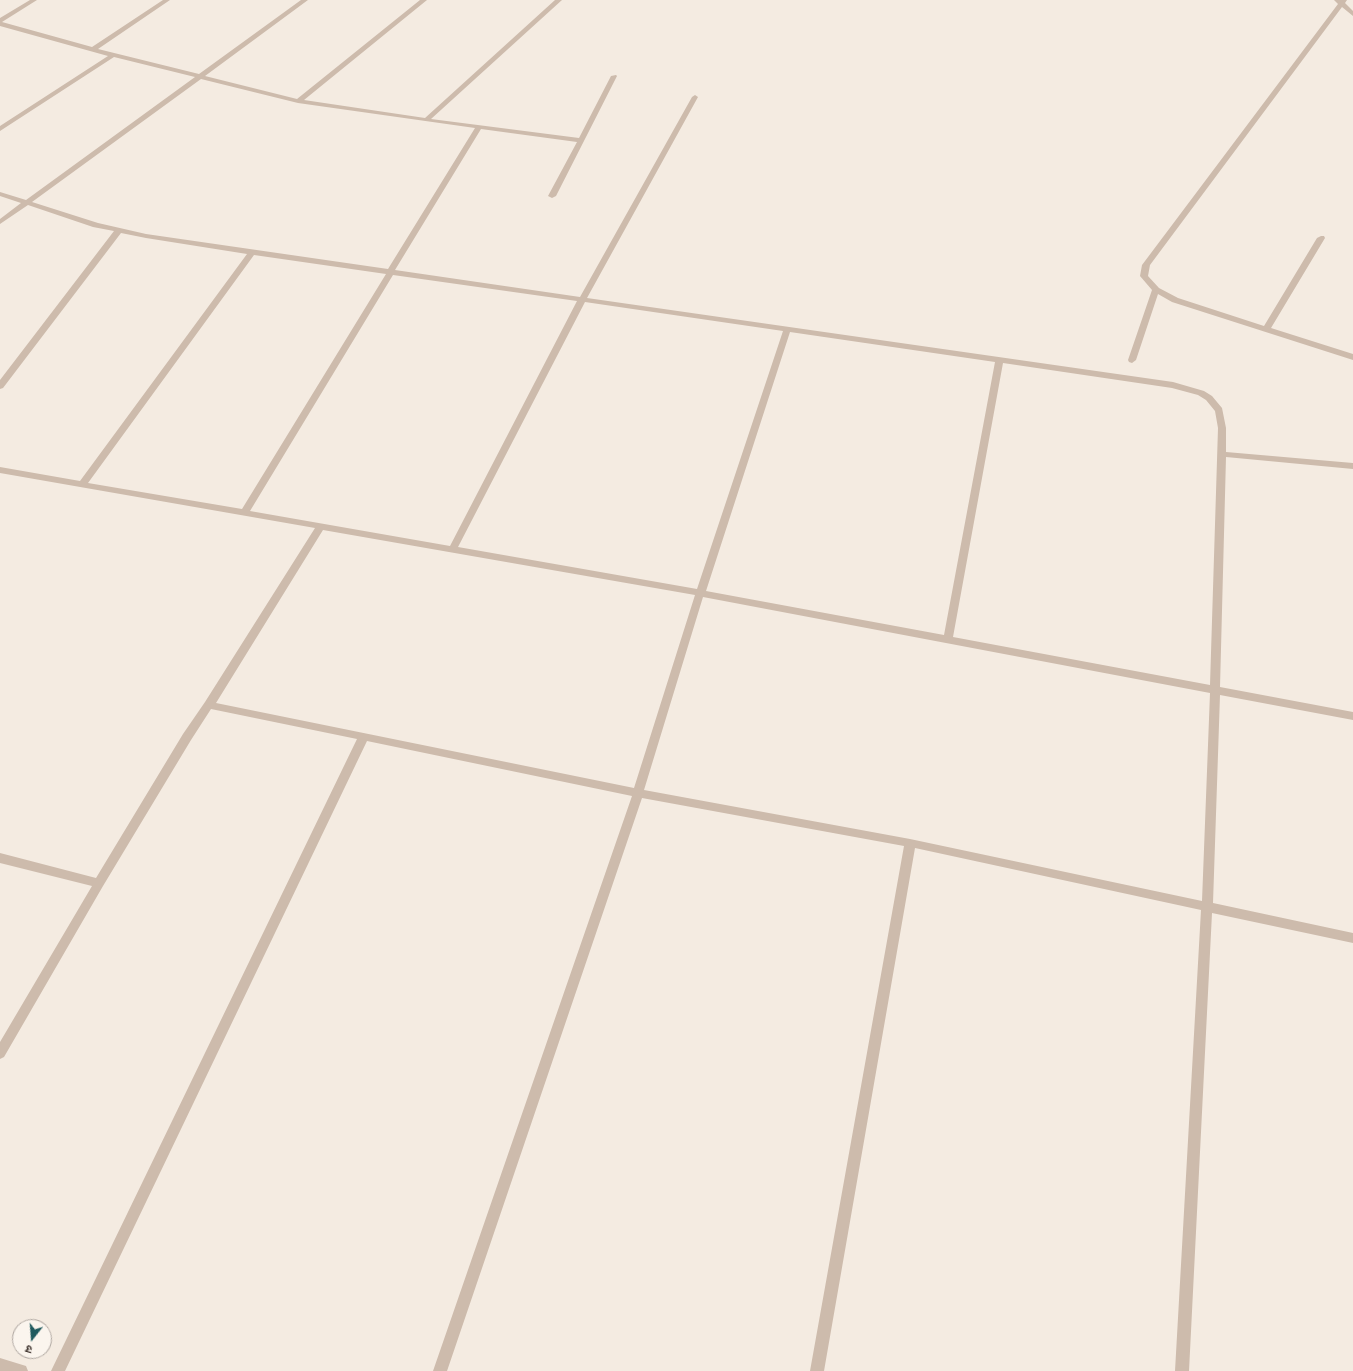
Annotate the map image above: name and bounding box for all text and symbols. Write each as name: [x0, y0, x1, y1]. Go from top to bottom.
north arrow: [12, 1319, 52, 1359]
text: उ: [24, 1342, 34, 1357]

